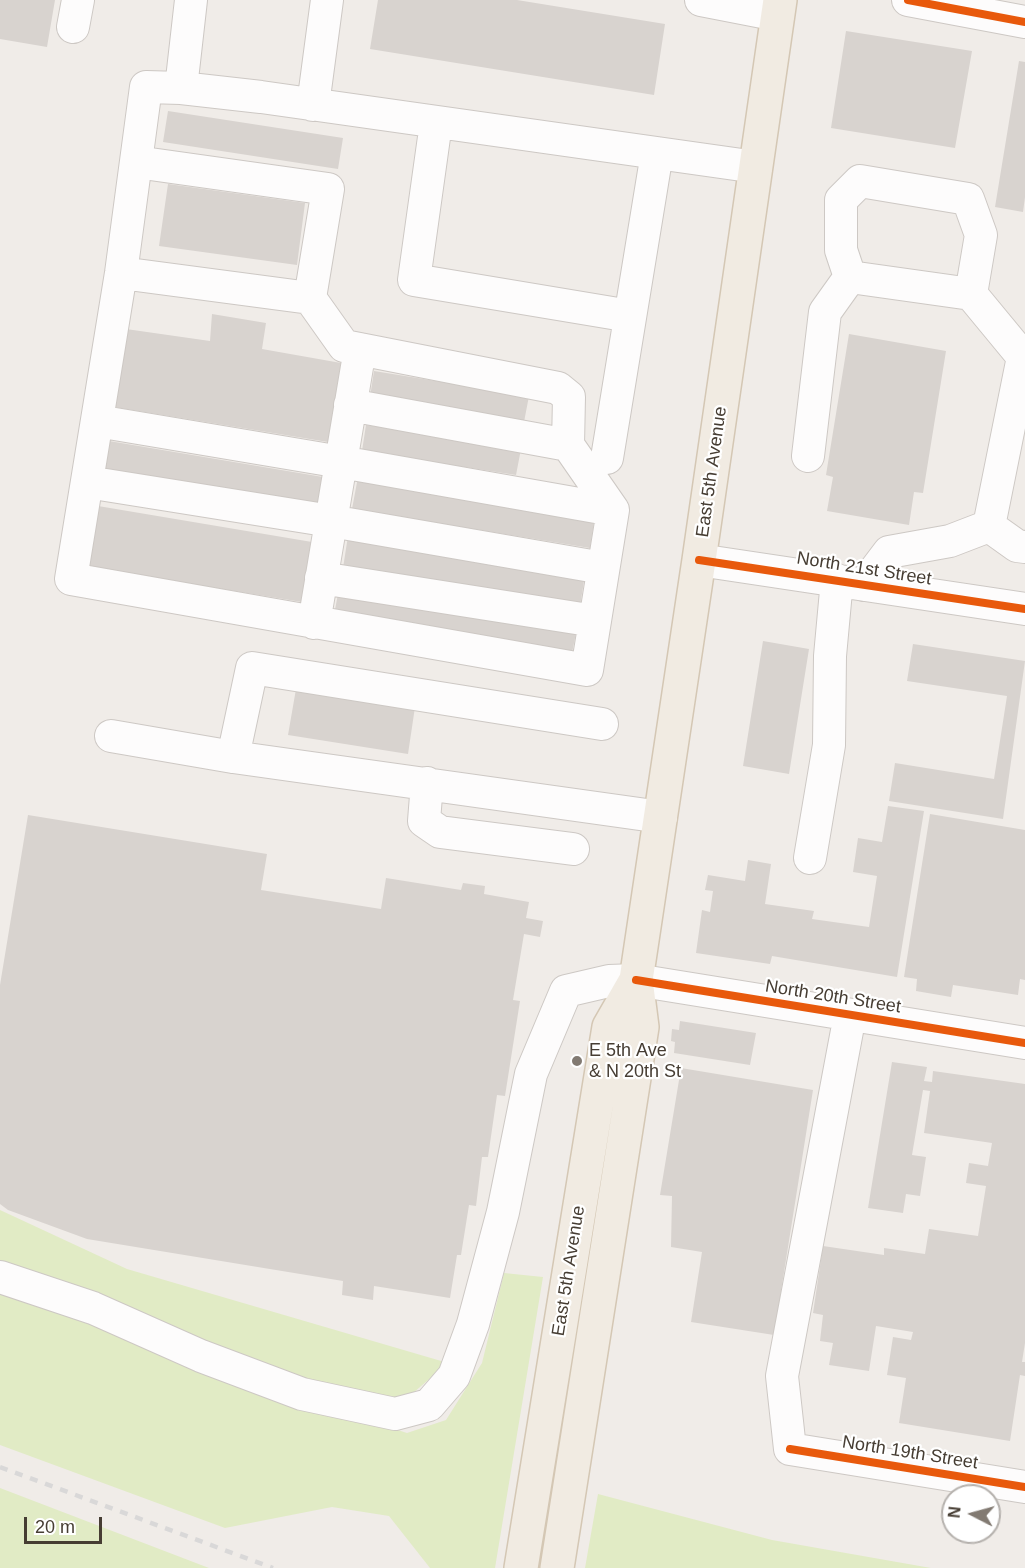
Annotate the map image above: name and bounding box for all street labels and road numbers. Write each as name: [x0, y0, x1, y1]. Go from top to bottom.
street label: East 5th Avenue: [692, 405, 732, 539]
street label: North 21st Street: [795, 548, 933, 590]
street label: North 20th Street: [764, 976, 902, 1018]
street label: East 5th Avenue: [548, 1204, 590, 1338]
street label: North 19th Street: [841, 1432, 979, 1474]

